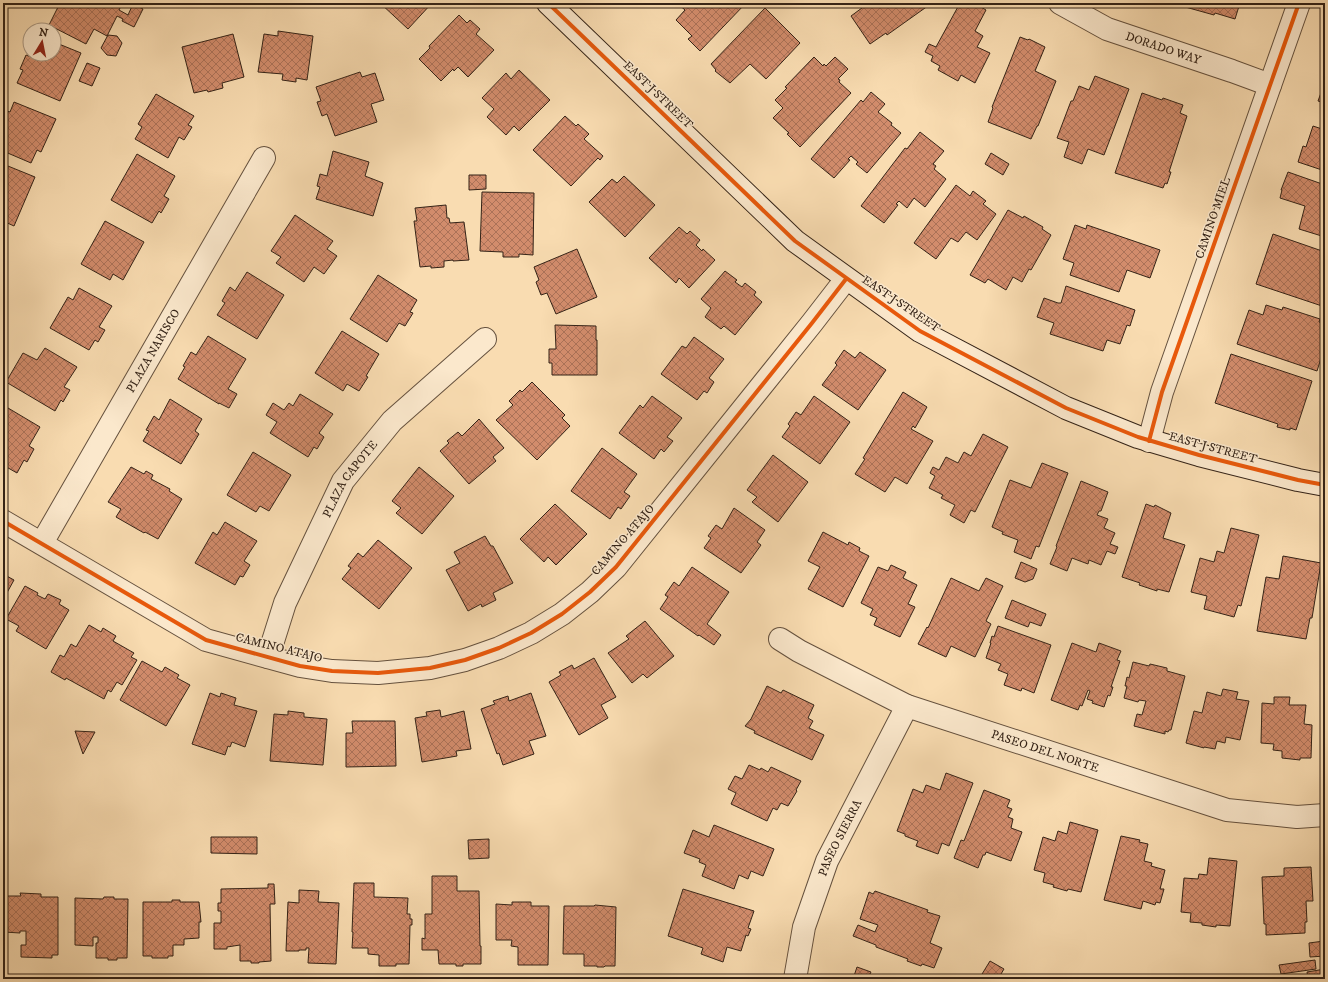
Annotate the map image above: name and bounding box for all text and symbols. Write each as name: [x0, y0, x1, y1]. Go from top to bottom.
north arrow: [22, 22, 62, 62]
text: N: [38, 25, 49, 41]
street label: DORADO WAY: [1124, 28, 1203, 68]
street label: EAST J STREET: [620, 58, 696, 132]
street label: CAMINO MIEL: [1192, 175, 1234, 261]
street label: EAST J STREET: [859, 272, 943, 336]
street label: PLAZA NARISCO: [123, 306, 183, 395]
street label: EAST J STREET: [1167, 429, 1259, 467]
street label: PLAZA CAPOTE: [319, 437, 381, 520]
street label: CAMINO ATAJO: [588, 501, 658, 579]
street label: CAMINO ATAJO: [234, 630, 324, 666]
street label: PASEO DEL NORTE: [989, 726, 1101, 776]
street label: PASEO SIERRA: [815, 797, 865, 878]

